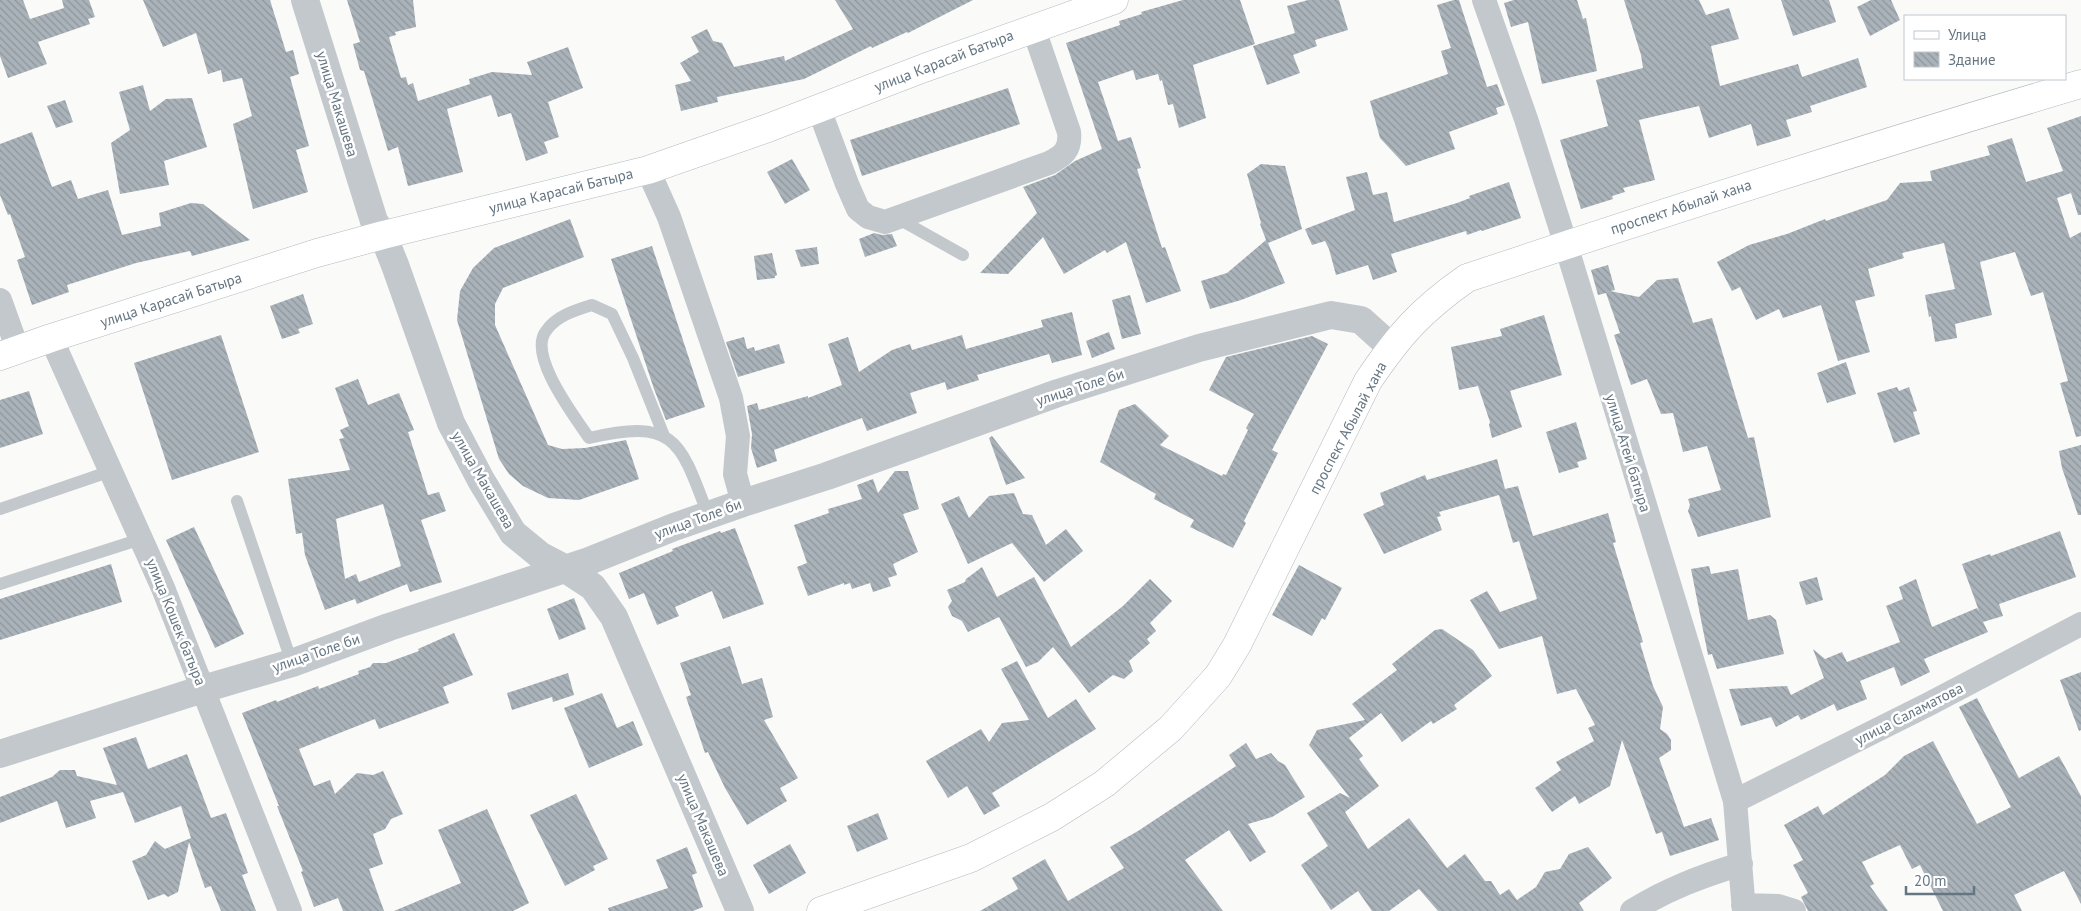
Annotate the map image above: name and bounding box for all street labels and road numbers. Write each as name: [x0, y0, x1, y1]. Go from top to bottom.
street label: улица Карасай Батыра: [871, 25, 1016, 96]
street label: улица Макашева: [312, 49, 363, 159]
street label: улица Карасай Батыра: [487, 163, 635, 218]
street label: проспект Абылай хана: [1608, 175, 1754, 238]
street label: улица Карасай Батыра: [98, 268, 244, 331]
street label: проспект Абылай хана: [1305, 358, 1391, 497]
street label: улица Толе би: [1033, 363, 1126, 410]
street label: улица Атей батыра: [1601, 391, 1655, 514]
street label: улица Макашева: [448, 428, 519, 532]
street label: улица Толе би: [652, 494, 744, 543]
street label: улица Кошек батыра: [142, 556, 211, 688]
street label: улица Толе би: [269, 629, 362, 676]
street label: улица Саламатова: [1851, 678, 1966, 749]
street label: улица Макашева: [673, 771, 734, 879]

